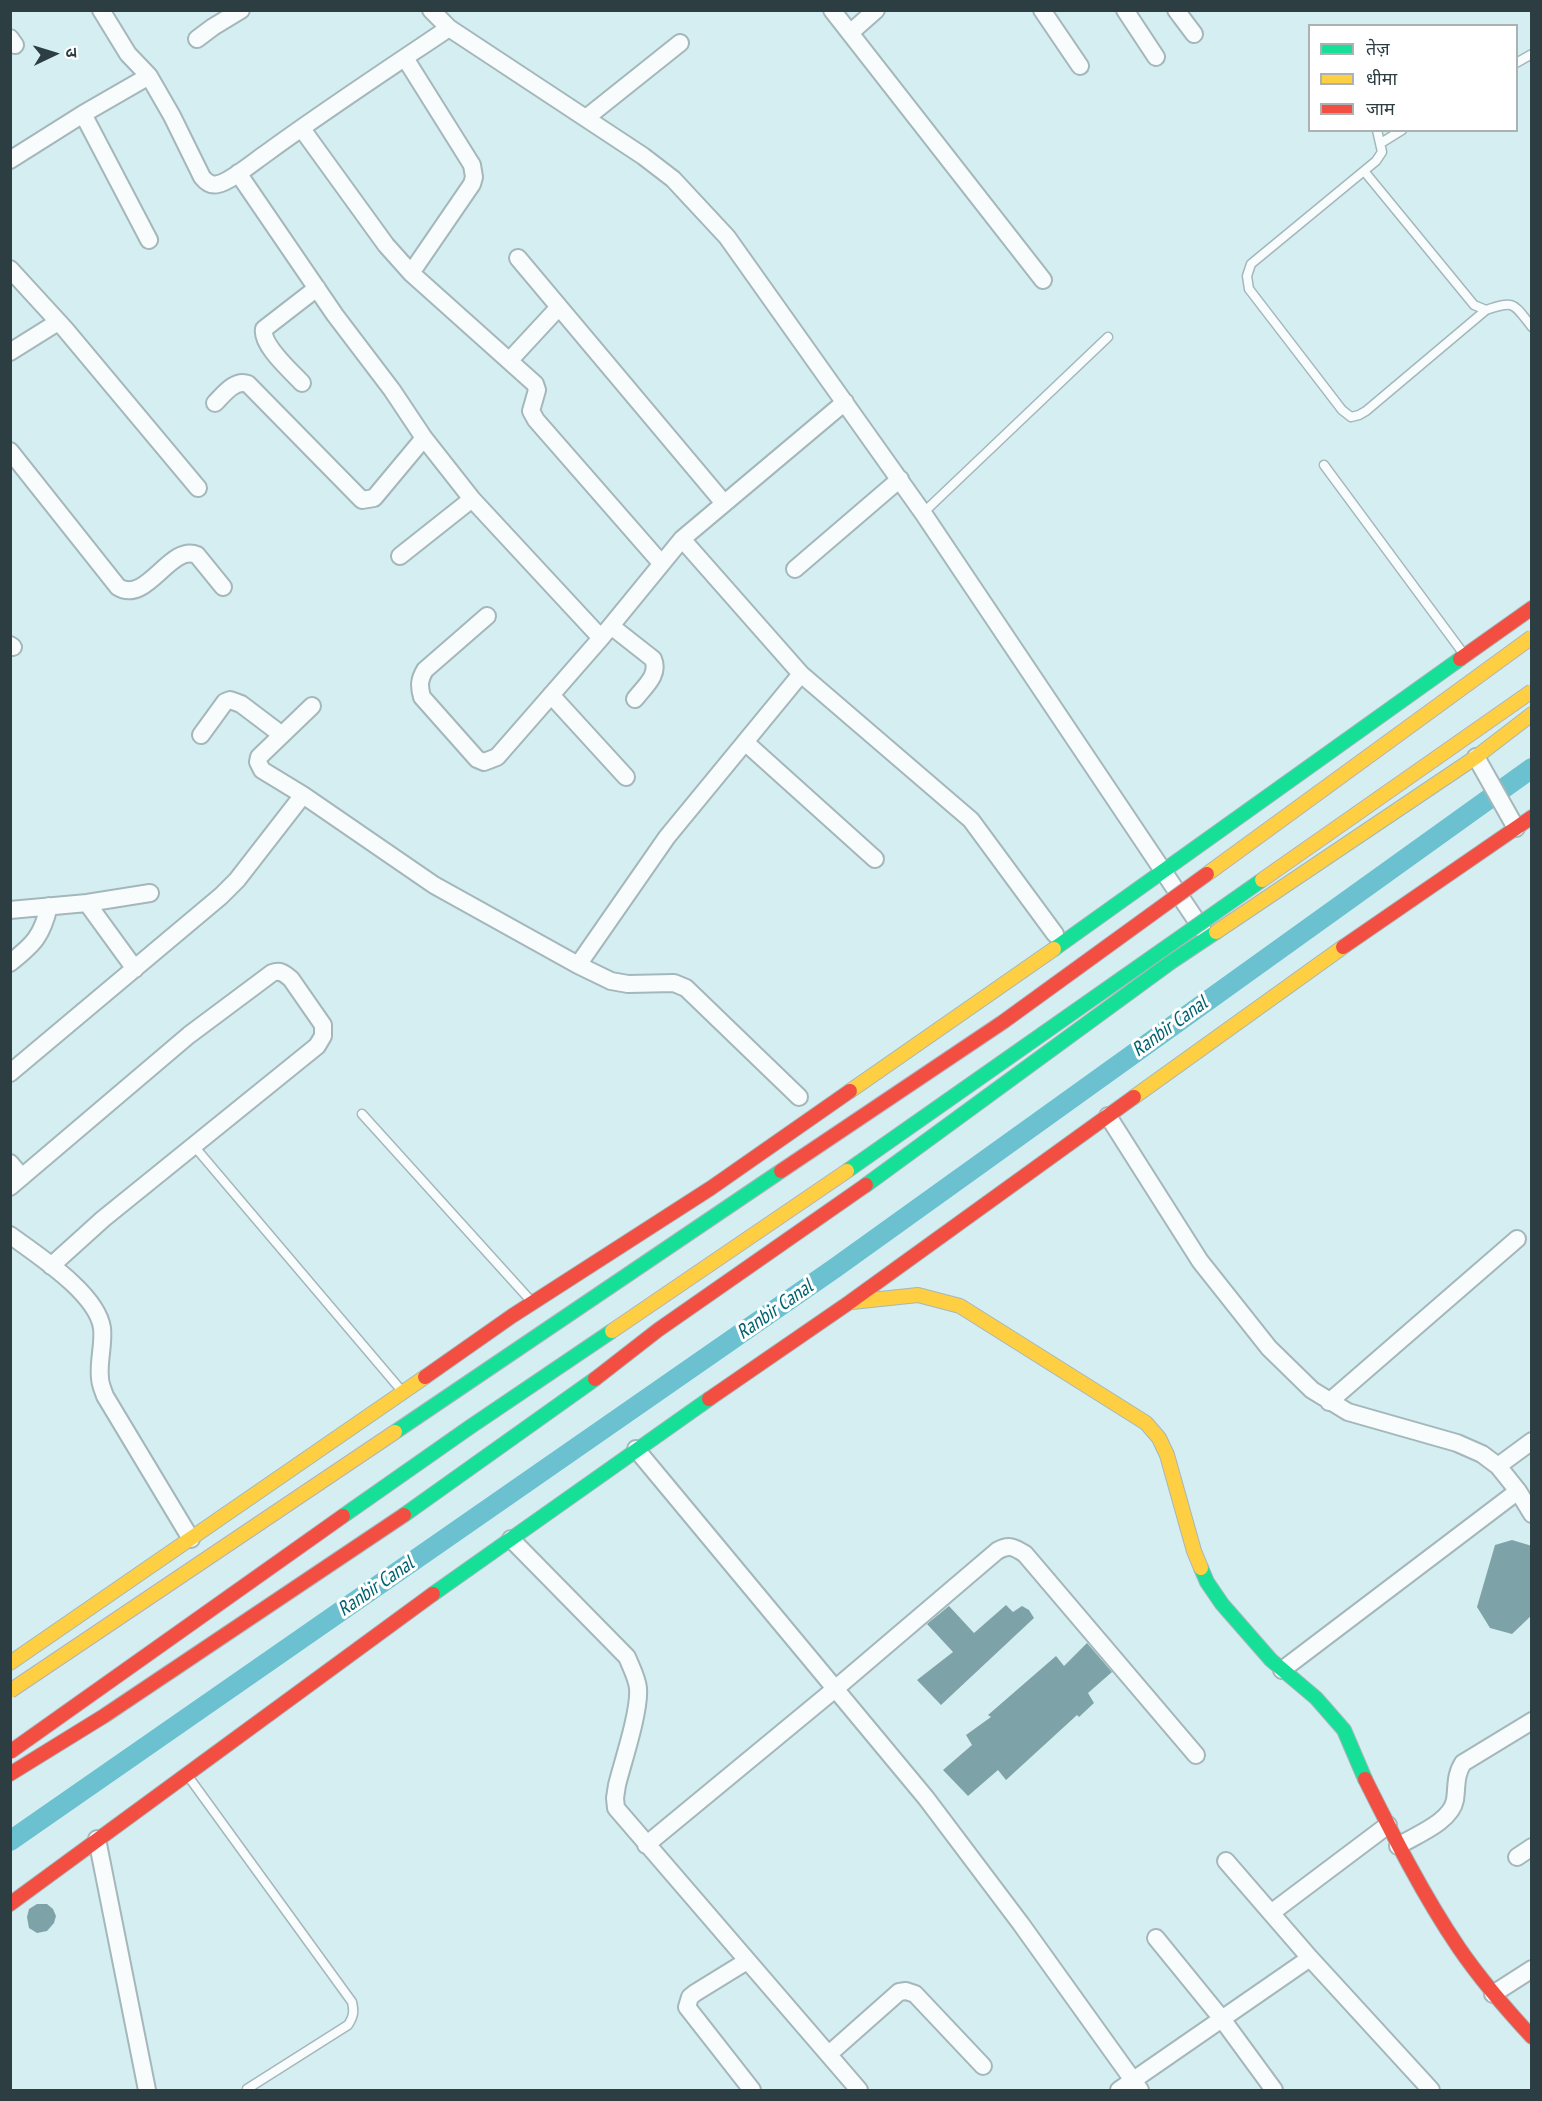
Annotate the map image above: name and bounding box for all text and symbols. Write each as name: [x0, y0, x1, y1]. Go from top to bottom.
north arrow: [24, 24, 84, 84]
legend: [1308, 24, 1518, 132]
text: तेज़: [1366, 37, 1390, 60]
text: उ: [62, 47, 82, 58]
text: धीमा: [1366, 67, 1397, 90]
text: जाम: [1366, 97, 1395, 120]
water label: Ranbir Canal: [1128, 992, 1212, 1062]
water label: Ranbir Canal: [732, 1275, 818, 1345]
water label: Ranbir Canal: [333, 1552, 419, 1622]

